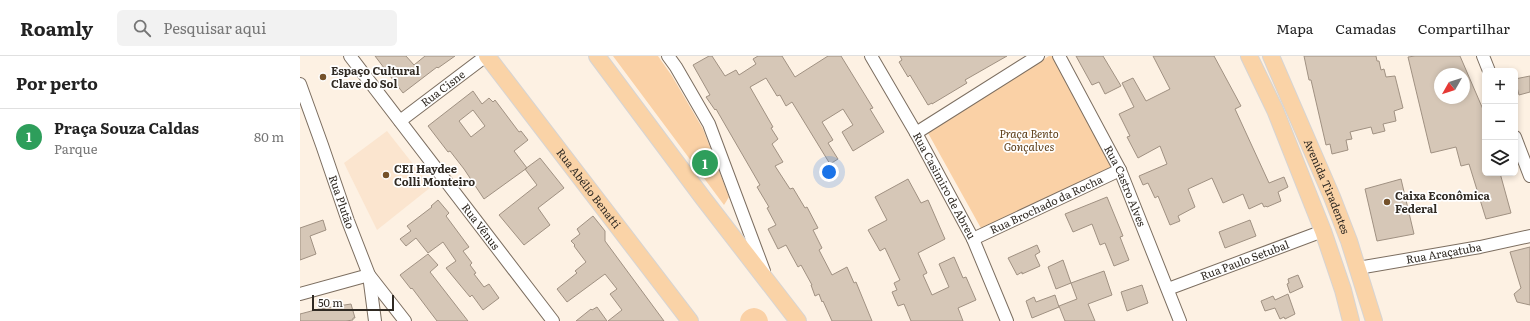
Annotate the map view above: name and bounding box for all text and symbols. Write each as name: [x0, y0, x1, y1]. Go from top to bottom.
search box: [117, 10, 397, 46]
text: Roamly: [20, 14, 93, 42]
text: Pesquisar aqui: [163, 16, 266, 39]
icon: search: [131, 17, 153, 39]
text: Mapa: [1276, 18, 1313, 38]
text: Camadas: [1335, 18, 1396, 38]
text: Compartilhar: [1418, 18, 1510, 38]
place label: Espaço Cultural Clave do Sol: [331, 62, 420, 91]
street label: Rua Cisne: [417, 65, 468, 110]
north arrow: [1434, 68, 1470, 104]
map controls: [1482, 68, 1518, 176]
button: +: [1482, 68, 1518, 104]
text: Por perto: [16, 70, 98, 95]
marker: Espaço Cultural Clave do Sol: [318, 72, 328, 82]
button: −: [1482, 104, 1518, 140]
text: Praça Souza Caldas: [54, 116, 199, 139]
park label: Praça Bento Gonçalves: [999, 125, 1059, 154]
text: 1: [26, 127, 32, 146]
text: 80 m: [254, 127, 284, 146]
street label: Rua Casimiro de Abreu: [910, 129, 981, 242]
street label: Avenida Tiradentes: [1301, 136, 1355, 236]
text: Parque: [54, 139, 97, 158]
button: layers: [1482, 140, 1518, 176]
street label: Rua Castro Alves: [1101, 142, 1151, 229]
street label: Rua Abélio Benatti: [553, 145, 625, 232]
pin: 1: [692, 148, 718, 178]
place label: CEI Haydee Colli Monteiro: [394, 160, 475, 189]
your location: [819, 162, 839, 182]
marker: CEI Haydee Colli Monteiro: [381, 170, 391, 180]
street label: Rua Brochado da Rocha: [987, 170, 1105, 237]
street label: Rua Plutão: [326, 172, 359, 231]
place label: Caixa Econômica Federal: [1395, 187, 1491, 216]
marker: Caixa Econômica Federal: [1382, 197, 1392, 207]
street label: Rua Vênus: [459, 200, 504, 252]
street label: Rua Paulo Setubal: [1198, 235, 1291, 283]
street label: Rua Araçatuba: [1405, 238, 1483, 267]
scale bar: [312, 293, 394, 312]
text: 50 m: [318, 294, 343, 310]

